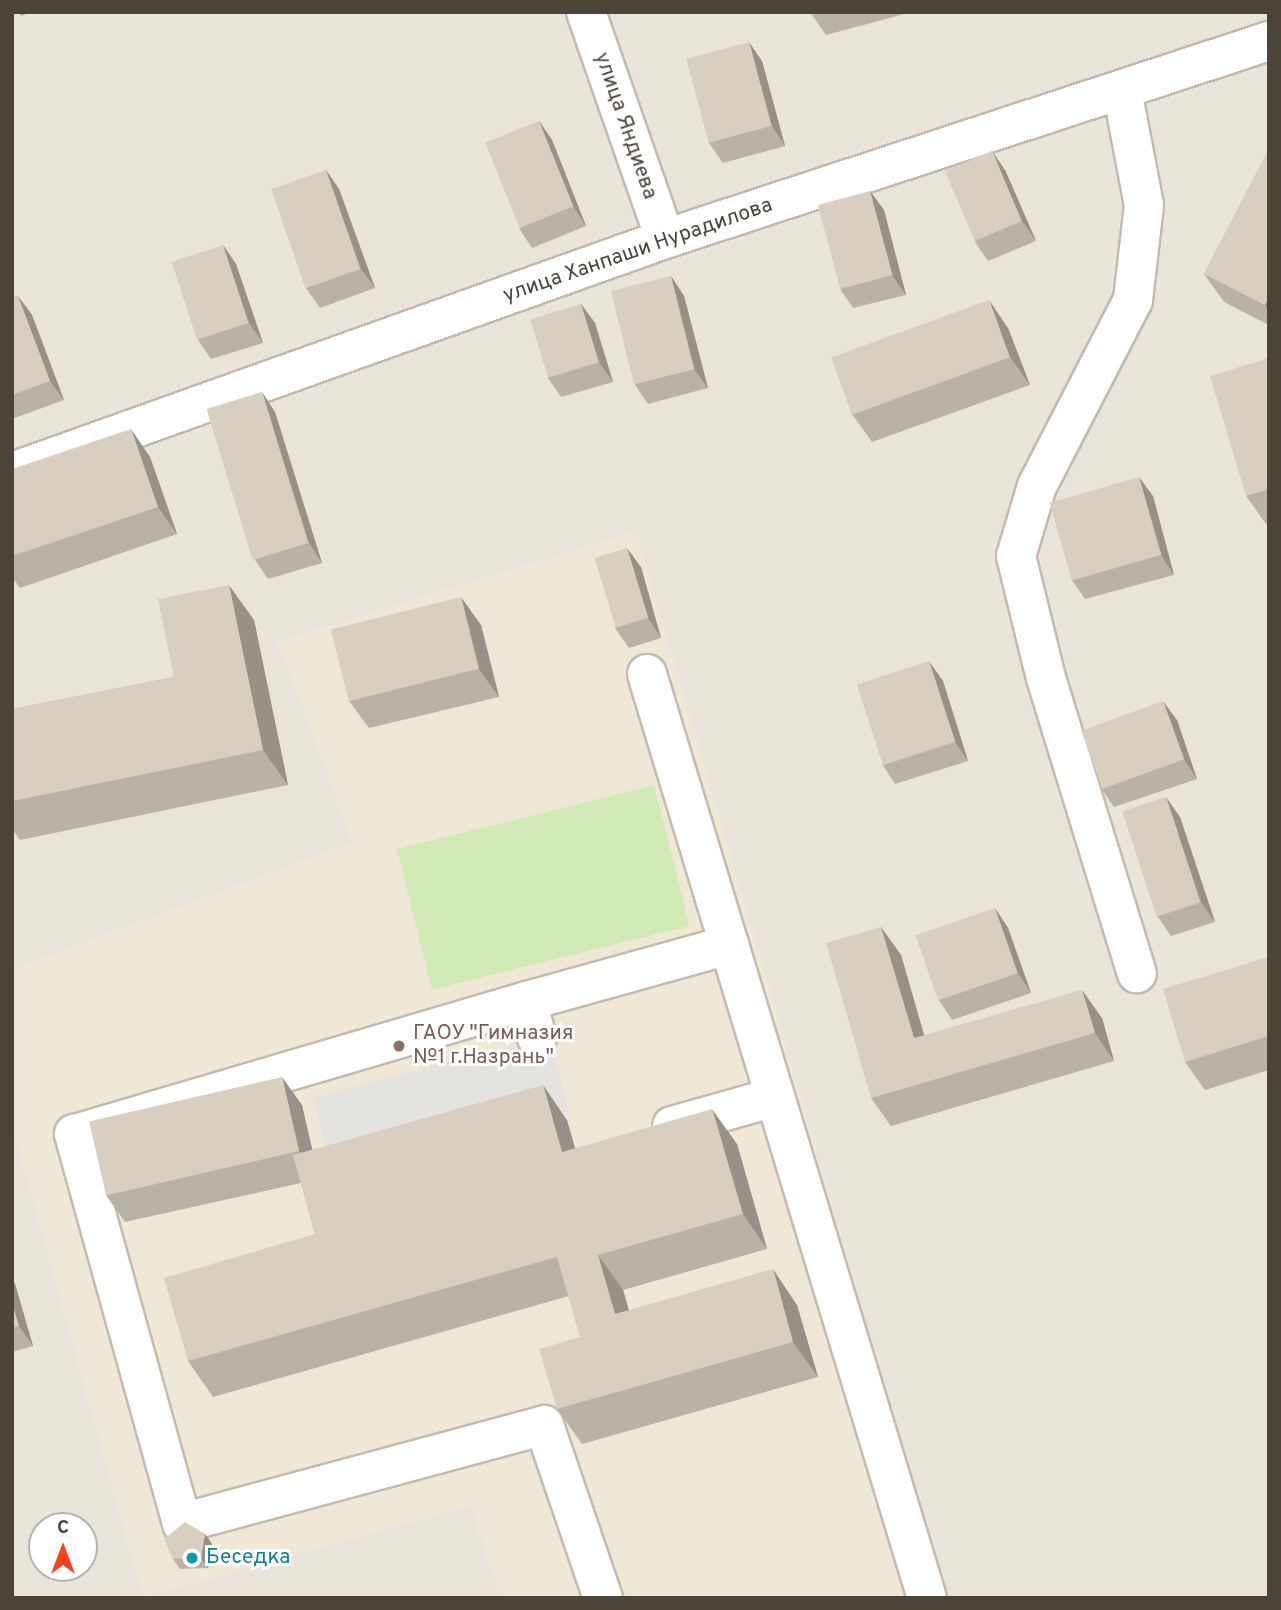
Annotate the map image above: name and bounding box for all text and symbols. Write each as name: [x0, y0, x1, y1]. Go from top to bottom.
street label: улица Яндиева: [588, 49, 662, 203]
street label: улица Ханпаши Нурадилова: [500, 193, 776, 309]
place label: ГАОУ "Гимназия №1 г.Назрань": [413, 1021, 574, 1071]
marker: ГАОУ "Гимназия №1 г.Назрань": [391, 1038, 407, 1054]
north arrow: [28, 1512, 98, 1582]
text: С: [57, 1516, 69, 1540]
place label: Беседка: [206, 1545, 290, 1571]
marker: Беседка: [184, 1550, 200, 1566]

